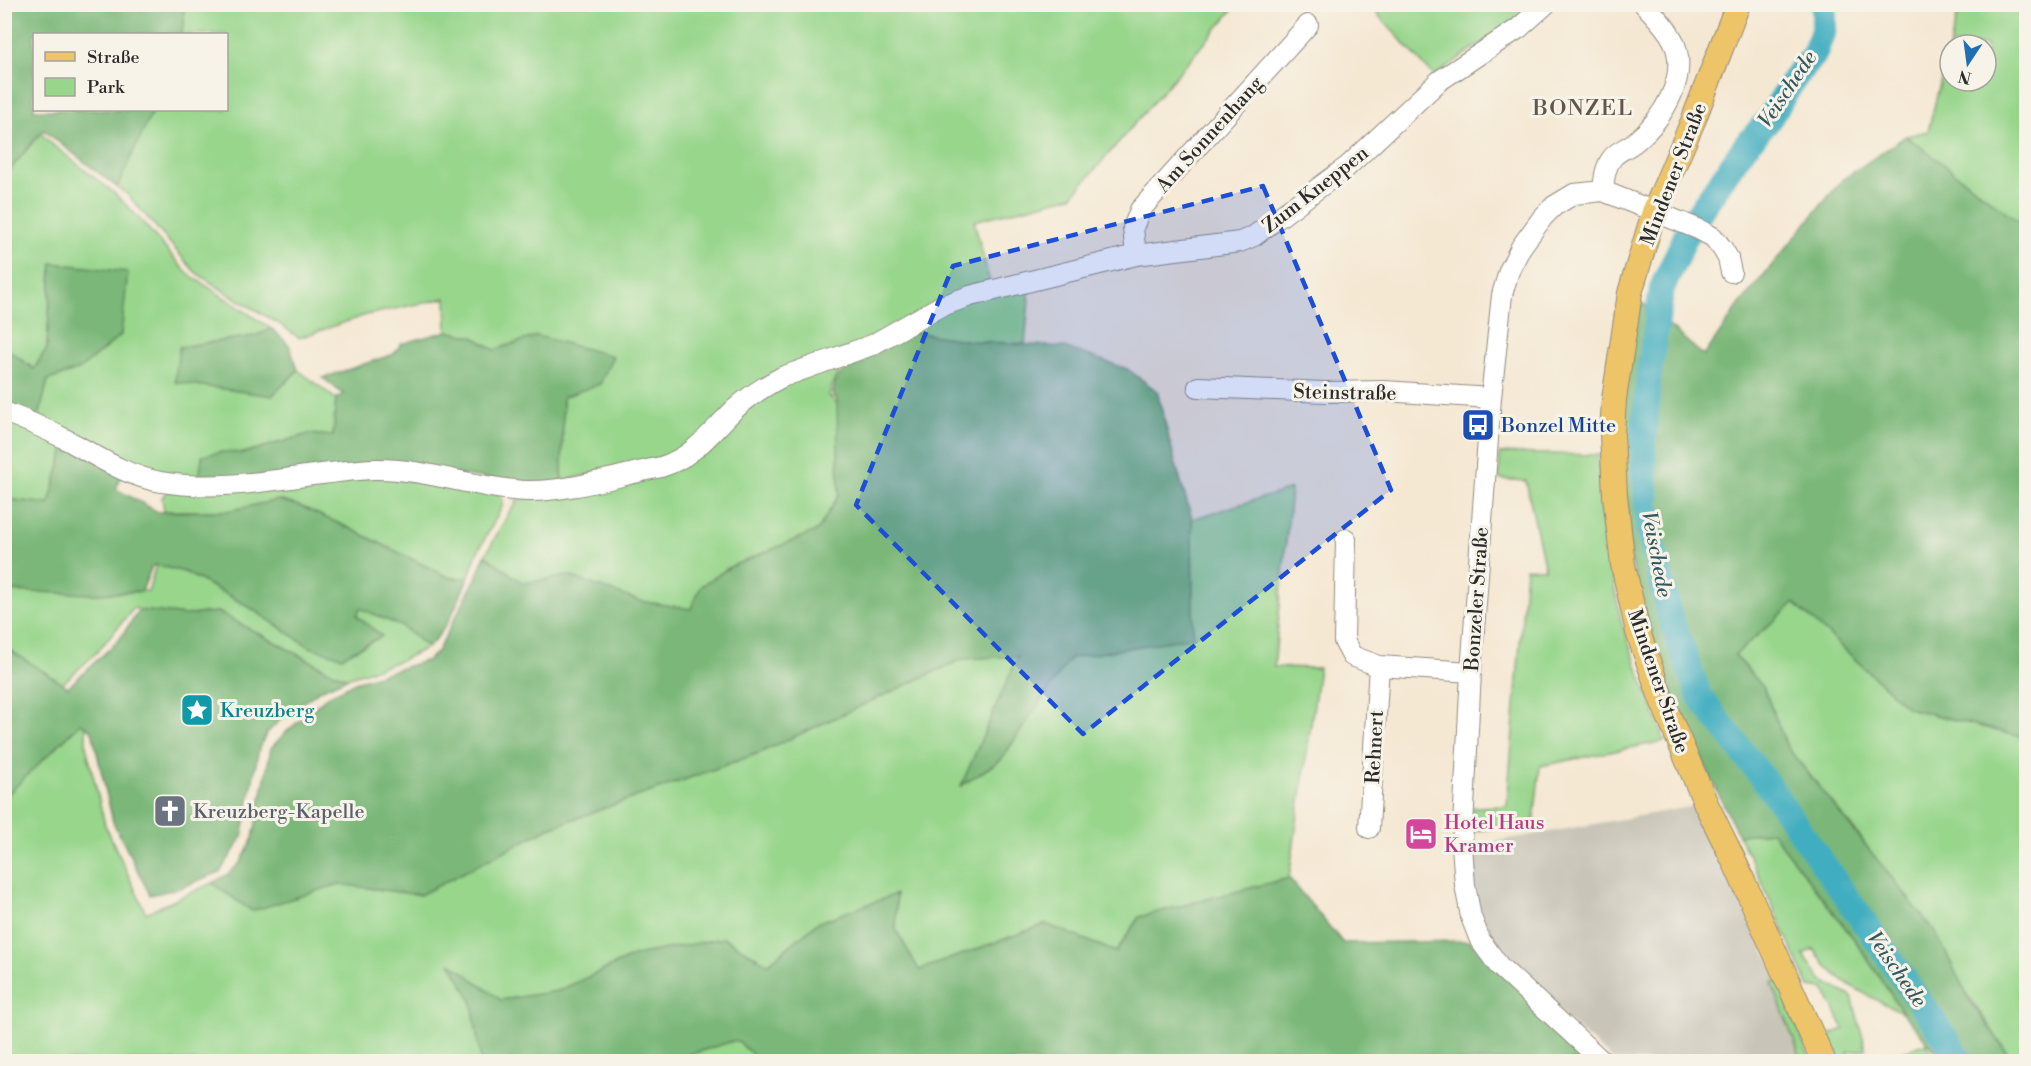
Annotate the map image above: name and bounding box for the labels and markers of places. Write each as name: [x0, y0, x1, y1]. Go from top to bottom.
bus stop icon: Bonzel Mitte: [1460, 407, 1496, 443]
place label: Bonzel Mitte: [1500, 414, 1616, 439]
place icon: Kreuzberg: [179, 692, 215, 728]
place label: Kreuzberg: [220, 699, 315, 724]
church icon: Kreuzberg-Kapelle: [152, 793, 188, 829]
place label: Kreuzberg-Kapelle: [193, 800, 365, 825]
place label: Hotel Haus Kramer: [1444, 811, 1544, 859]
hotel icon: Hotel Haus Kramer: [1403, 816, 1439, 852]

